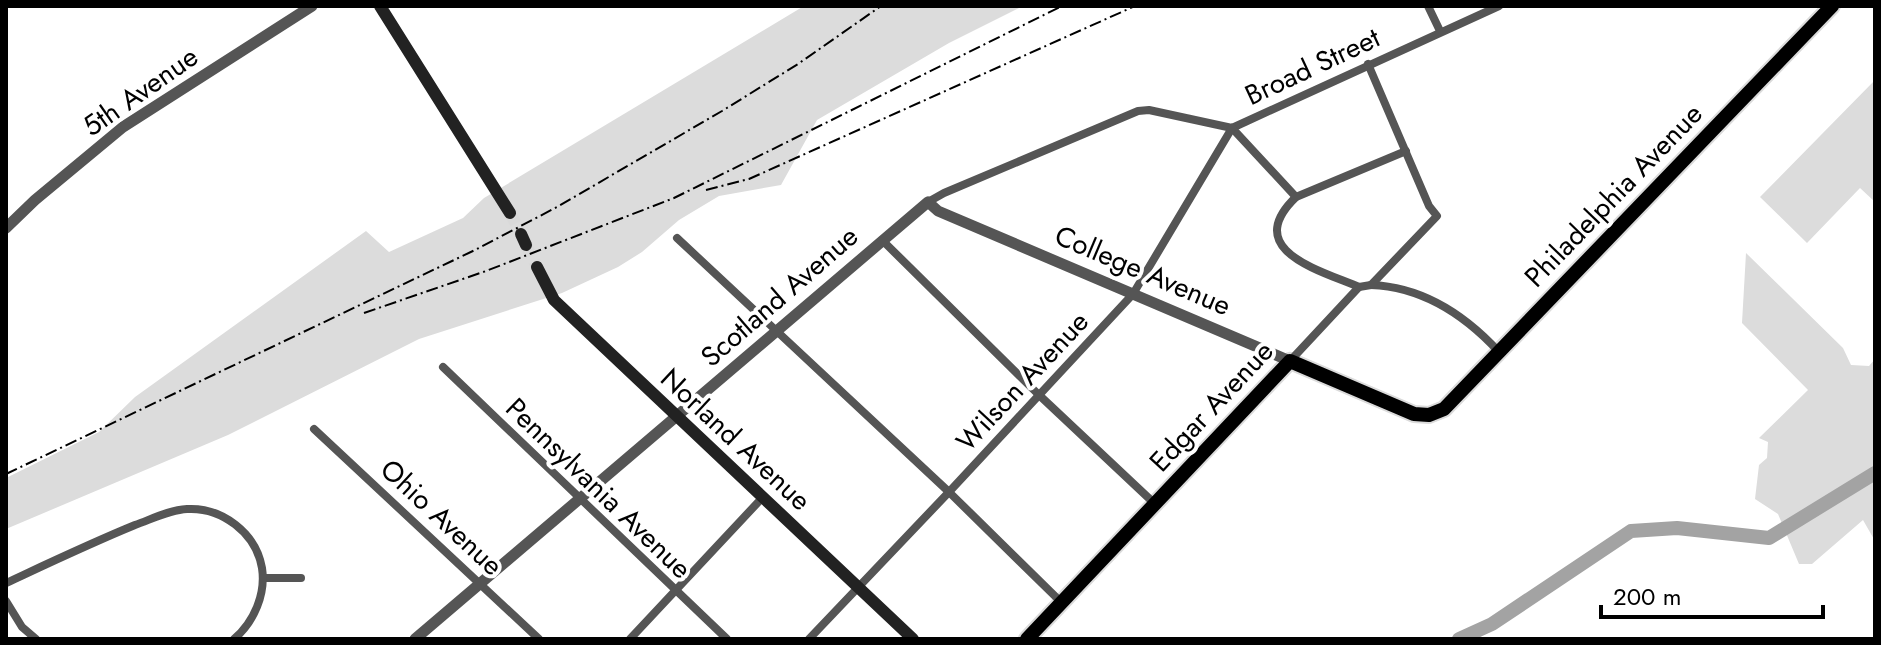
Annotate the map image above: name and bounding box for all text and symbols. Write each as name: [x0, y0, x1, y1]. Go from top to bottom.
street label: Broad Street: [1238, 17, 1387, 116]
street label: 5th Avenue: [74, 37, 206, 146]
street label: Philadelphia Avenue: [1515, 94, 1712, 296]
street label: College Avenue: [1048, 215, 1237, 326]
street label: Scotland Avenue: [692, 216, 867, 376]
street label: Wilson Avenue: [947, 302, 1098, 461]
street label: Edgar Avenue: [1140, 332, 1283, 481]
street label: Norland Avenue: [651, 359, 820, 520]
street label: Pennsylvania Avenue: [496, 388, 701, 588]
street label: Ohio Avenue: [371, 450, 512, 585]
scale bar: [1601, 569, 1823, 619]
text: 200 m: [1613, 579, 1681, 614]

